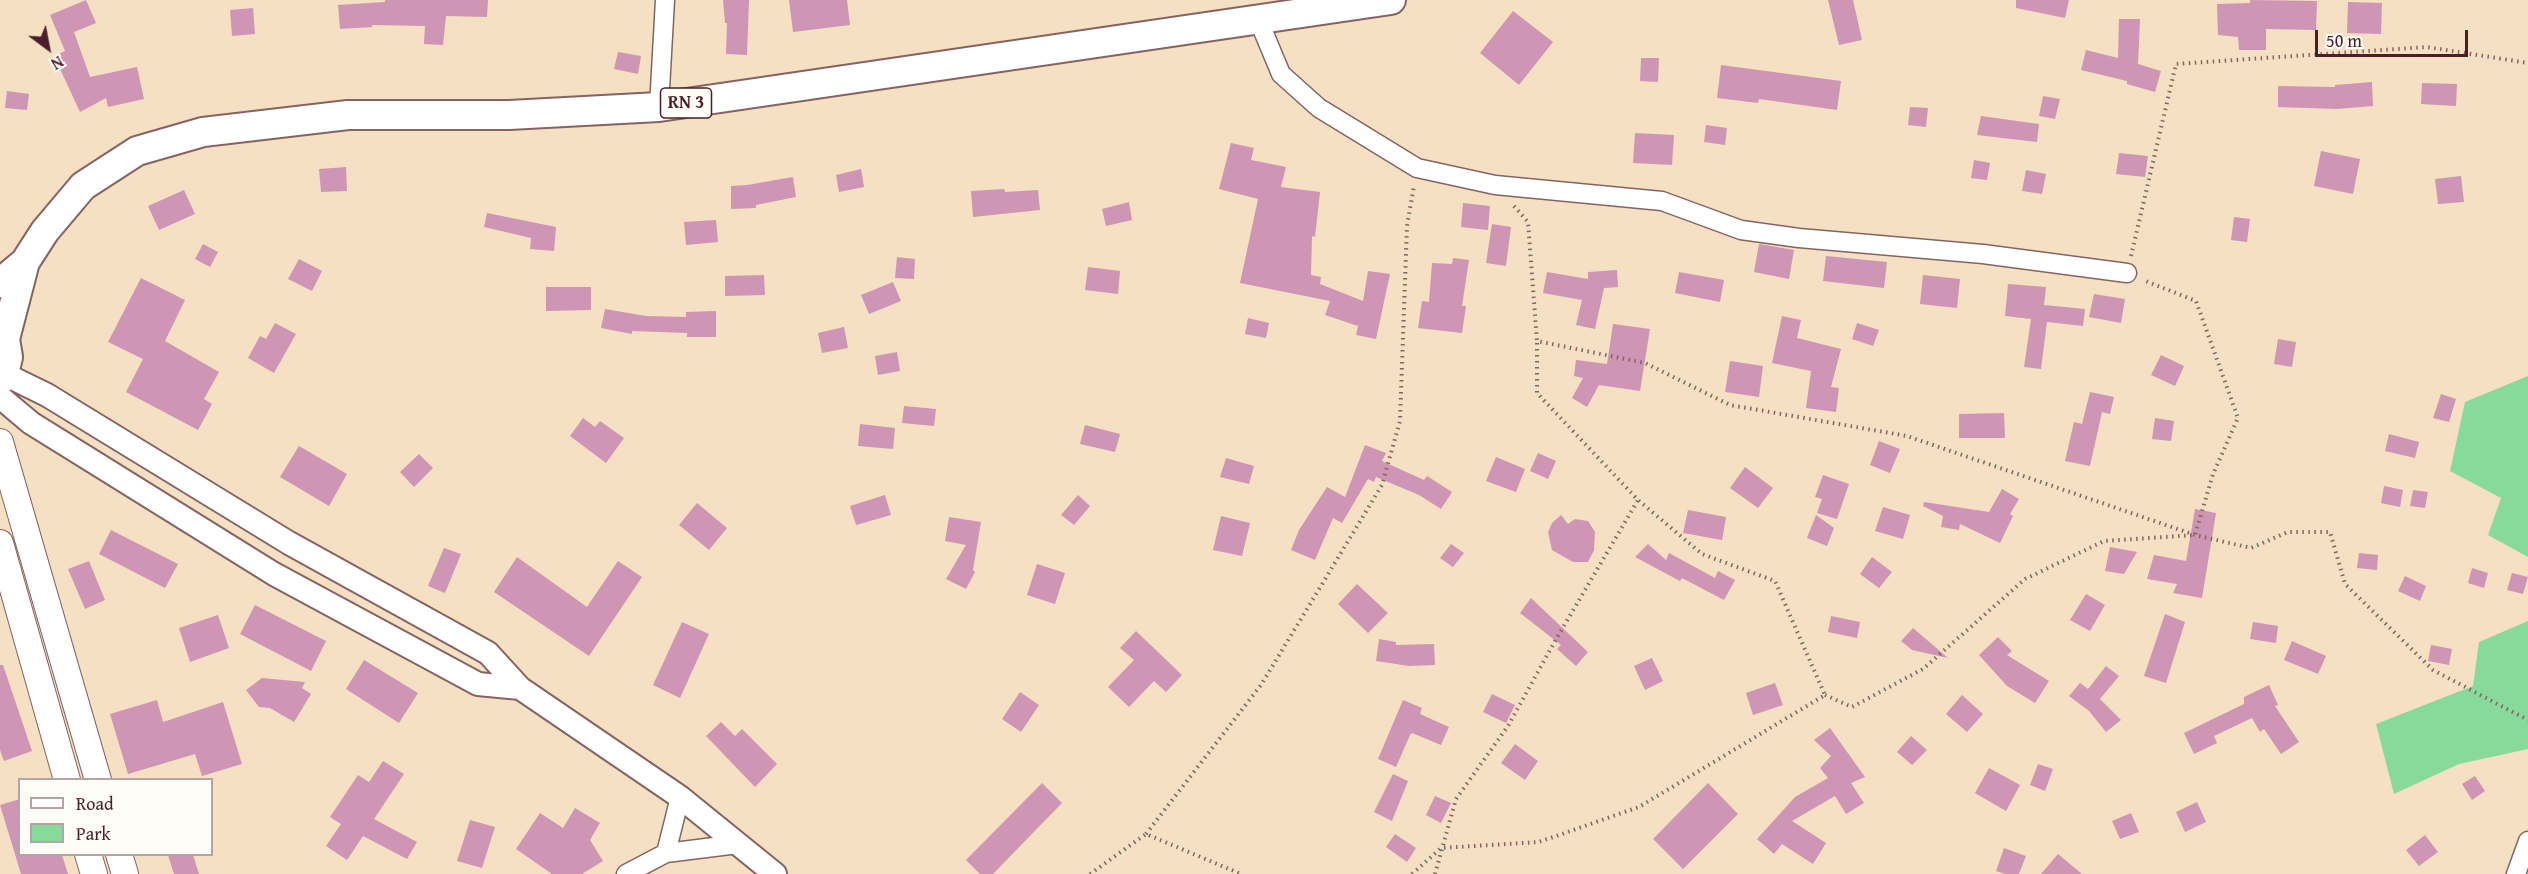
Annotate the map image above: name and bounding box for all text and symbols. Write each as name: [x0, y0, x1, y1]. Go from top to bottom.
north arrow: [18, 18, 78, 78]
scale bar: [2318, 18, 2471, 56]
text: 50 m: [2326, 27, 2362, 54]
text: N: [47, 50, 68, 76]
road number: RN 3: [660, 88, 712, 118]
legend: [18, 778, 213, 856]
text: Road: [76, 790, 114, 817]
text: Park: [76, 820, 111, 847]

